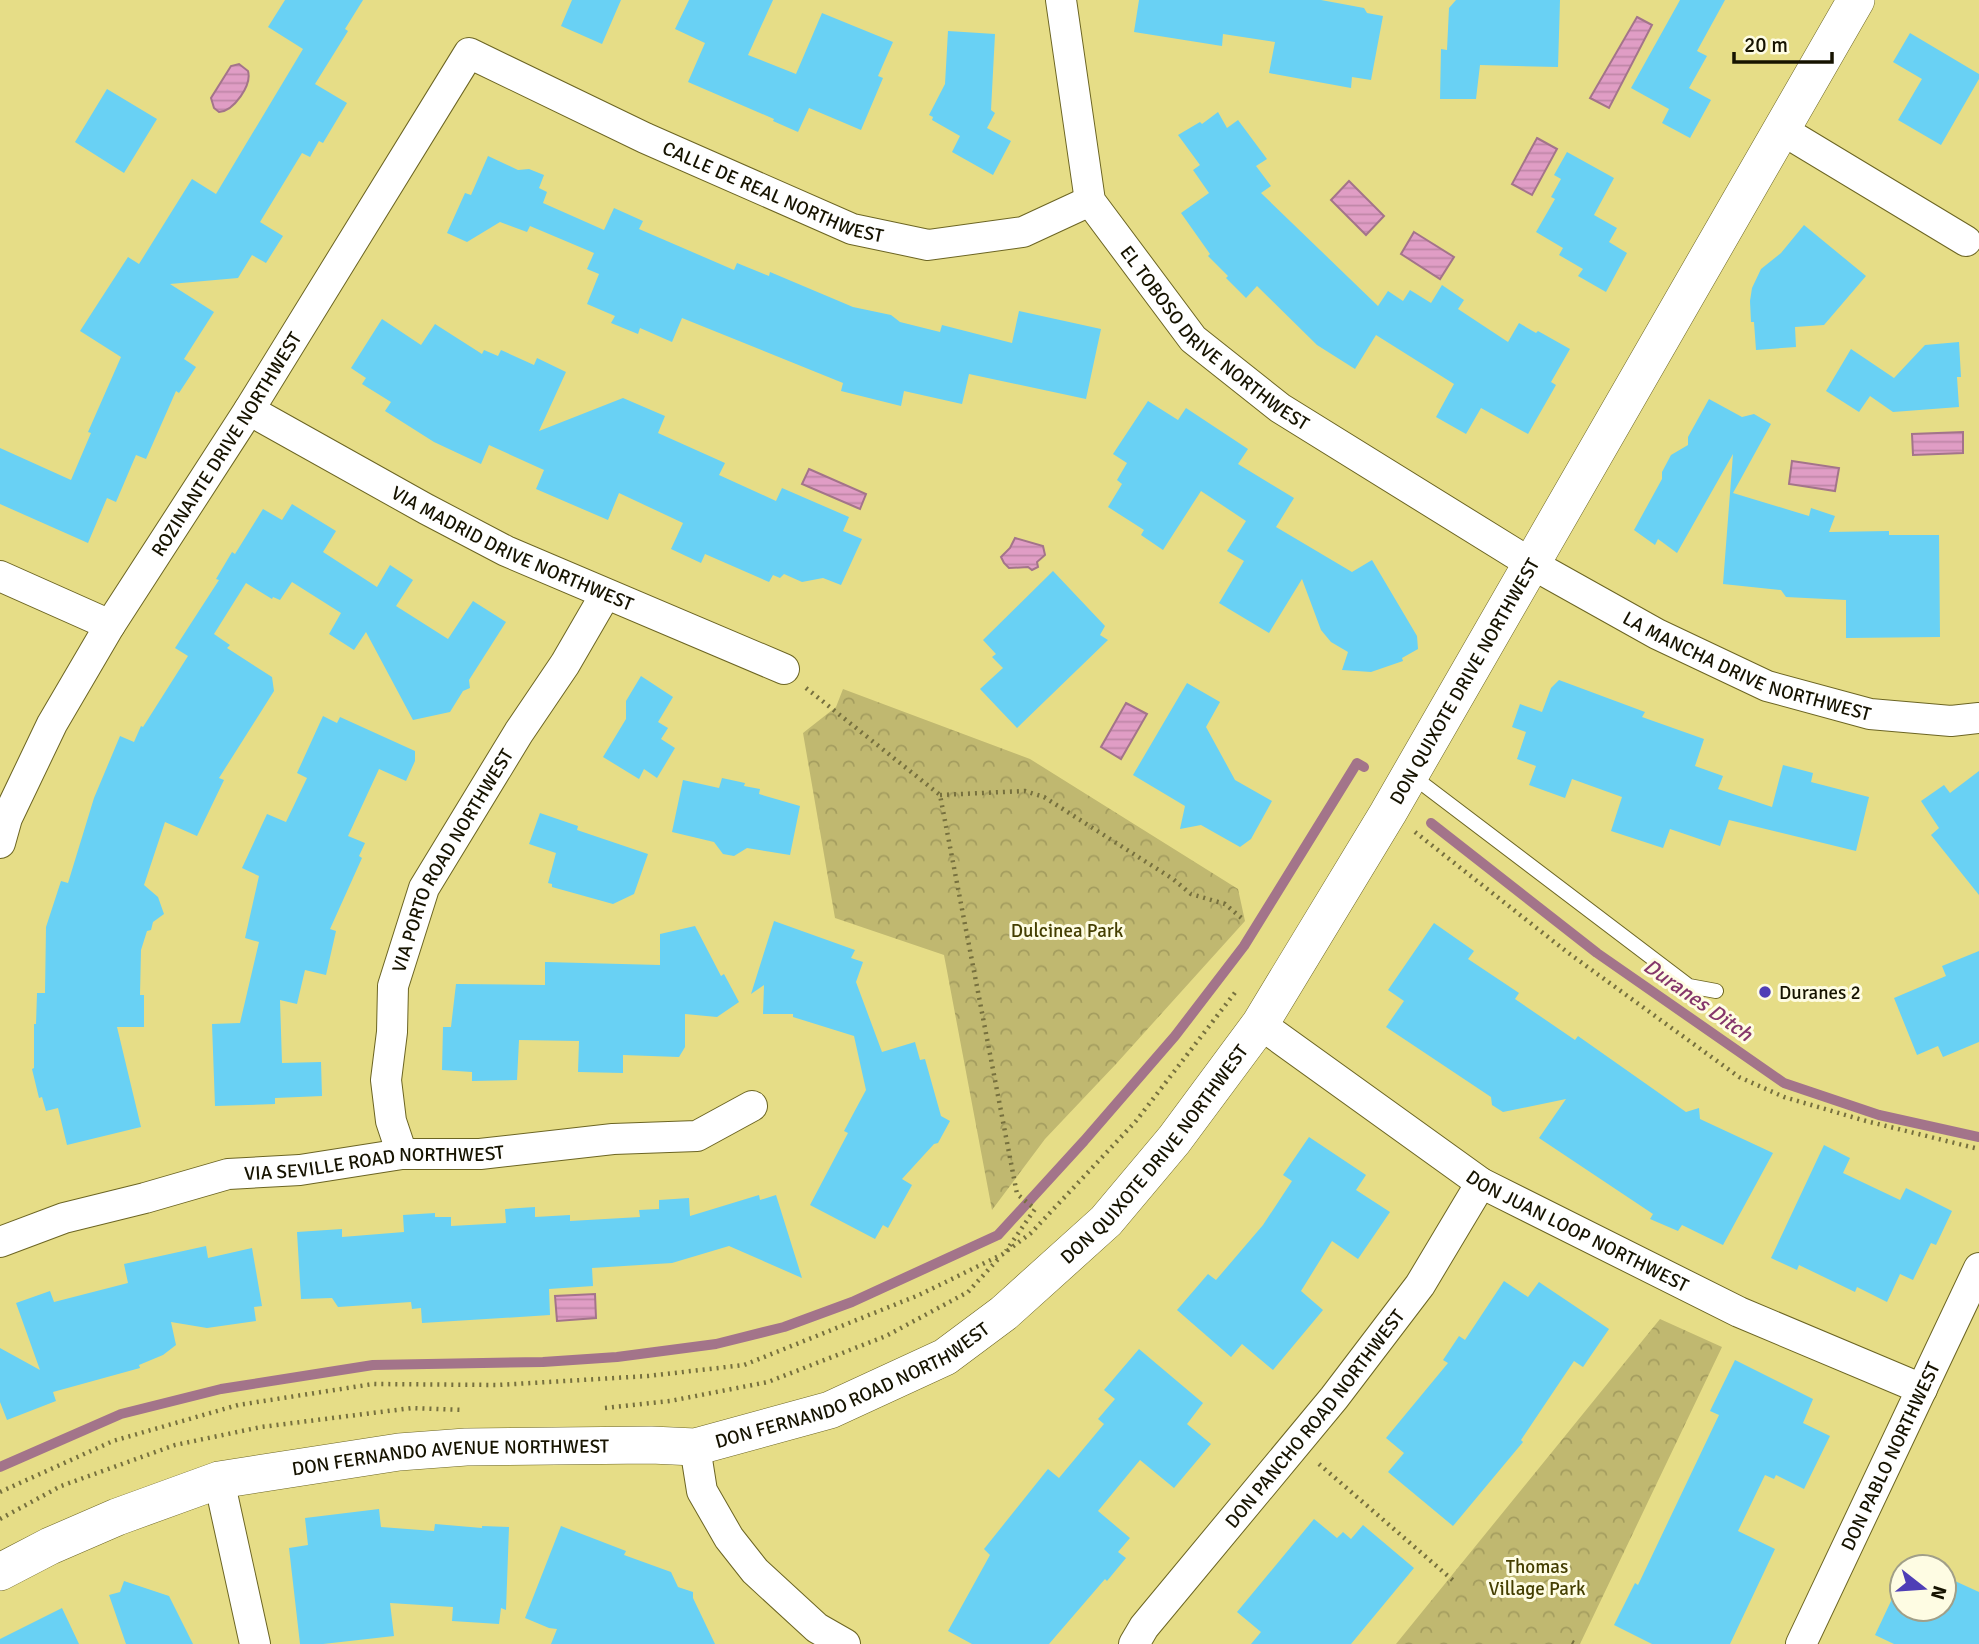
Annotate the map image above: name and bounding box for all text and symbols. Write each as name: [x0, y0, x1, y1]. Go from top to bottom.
scale bar: [1734, 21, 1832, 65]
text: 20 m: [1744, 32, 1788, 58]
street label: CALLE DE REAL NORTHWEST: [658, 136, 886, 248]
street label: EL TOBOSO DRIVE NORTHWEST: [1114, 241, 1314, 436]
street label: ROZINANTE DRIVE NORTHWEST: [147, 327, 308, 561]
street label: VIA MADRID DRIVE NORTHWEST: [387, 481, 638, 617]
street label: DON QUIXOTE DRIVE NORTHWEST: [1385, 554, 1545, 809]
street label: LA MANCHA DRIVE NORTHWEST: [1618, 606, 1874, 727]
street label: VIA PORTO ROAD NORTHWEST: [387, 744, 519, 976]
park label: Dulcinea Park: [1011, 919, 1124, 943]
water label: Duranes Ditch: [1639, 953, 1758, 1047]
place label: Duranes 2: [1779, 981, 1861, 1005]
marker: Duranes 2: [1757, 984, 1773, 1000]
street label: DON QUIXOTE DRIVE NORTHWEST: [1056, 1039, 1254, 1269]
street label: VIA SEVILLE ROAD NORTHWEST: [244, 1140, 506, 1186]
street label: DON JUAN LOOP NORTHWEST: [1461, 1165, 1693, 1298]
street label: DON PANCHO ROAD NORTHWEST: [1220, 1304, 1411, 1533]
street label: DON FERNANDO ROAD NORTHWEST: [712, 1317, 995, 1454]
street label: DON PABLO NORTHWEST: [1836, 1358, 1946, 1555]
street label: DON FERNANDO AVENUE NORTHWEST: [290, 1434, 610, 1481]
north arrow: [1888, 1553, 1958, 1623]
park label: Thomas Village Park: [1489, 1555, 1586, 1601]
text: N: [1925, 1583, 1952, 1603]

